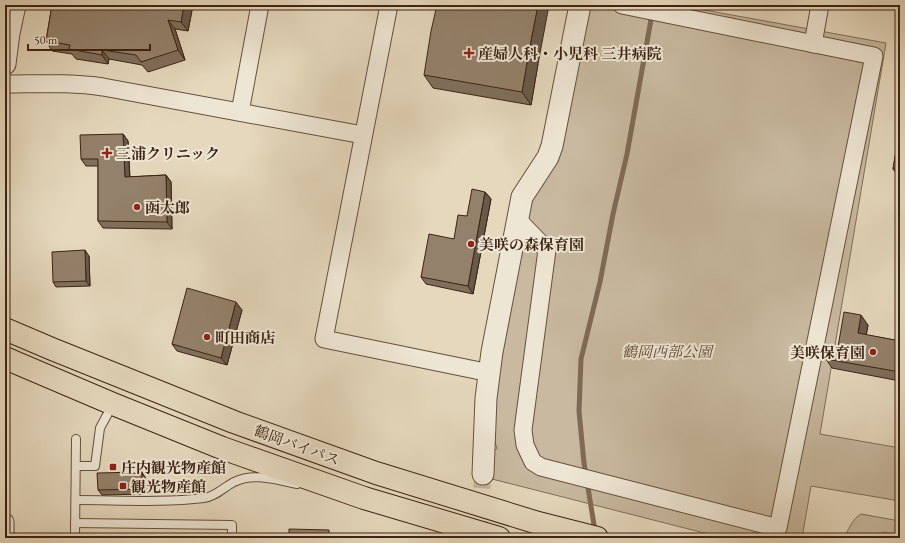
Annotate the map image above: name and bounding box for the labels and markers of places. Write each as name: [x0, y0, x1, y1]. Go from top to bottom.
place label: 産婦人科・小児科 三井病院: [478, 44, 662, 63]
marker: 産婦人科・小児科 三井病院: [463, 47, 475, 59]
place label: 三浦クリニック: [116, 144, 220, 163]
marker: 三浦クリニック: [101, 147, 113, 159]
place label: 函太郎: [145, 198, 190, 217]
marker: 函太郎: [132, 202, 142, 212]
place label: 美咲の森保育園: [479, 235, 584, 254]
marker: 美咲の森保育園: [466, 239, 476, 249]
place label: 町田商店: [215, 328, 275, 347]
marker: 町田商店: [202, 332, 212, 342]
place label: 美咲保育園: [790, 343, 865, 362]
marker: 美咲保育園: [868, 347, 878, 357]
place label: 庄内観光物産館: [121, 458, 226, 477]
marker: 庄内観光物産館: [108, 462, 118, 472]
place label: 観光物産館: [131, 477, 206, 496]
marker: 観光物産館: [118, 481, 128, 491]

